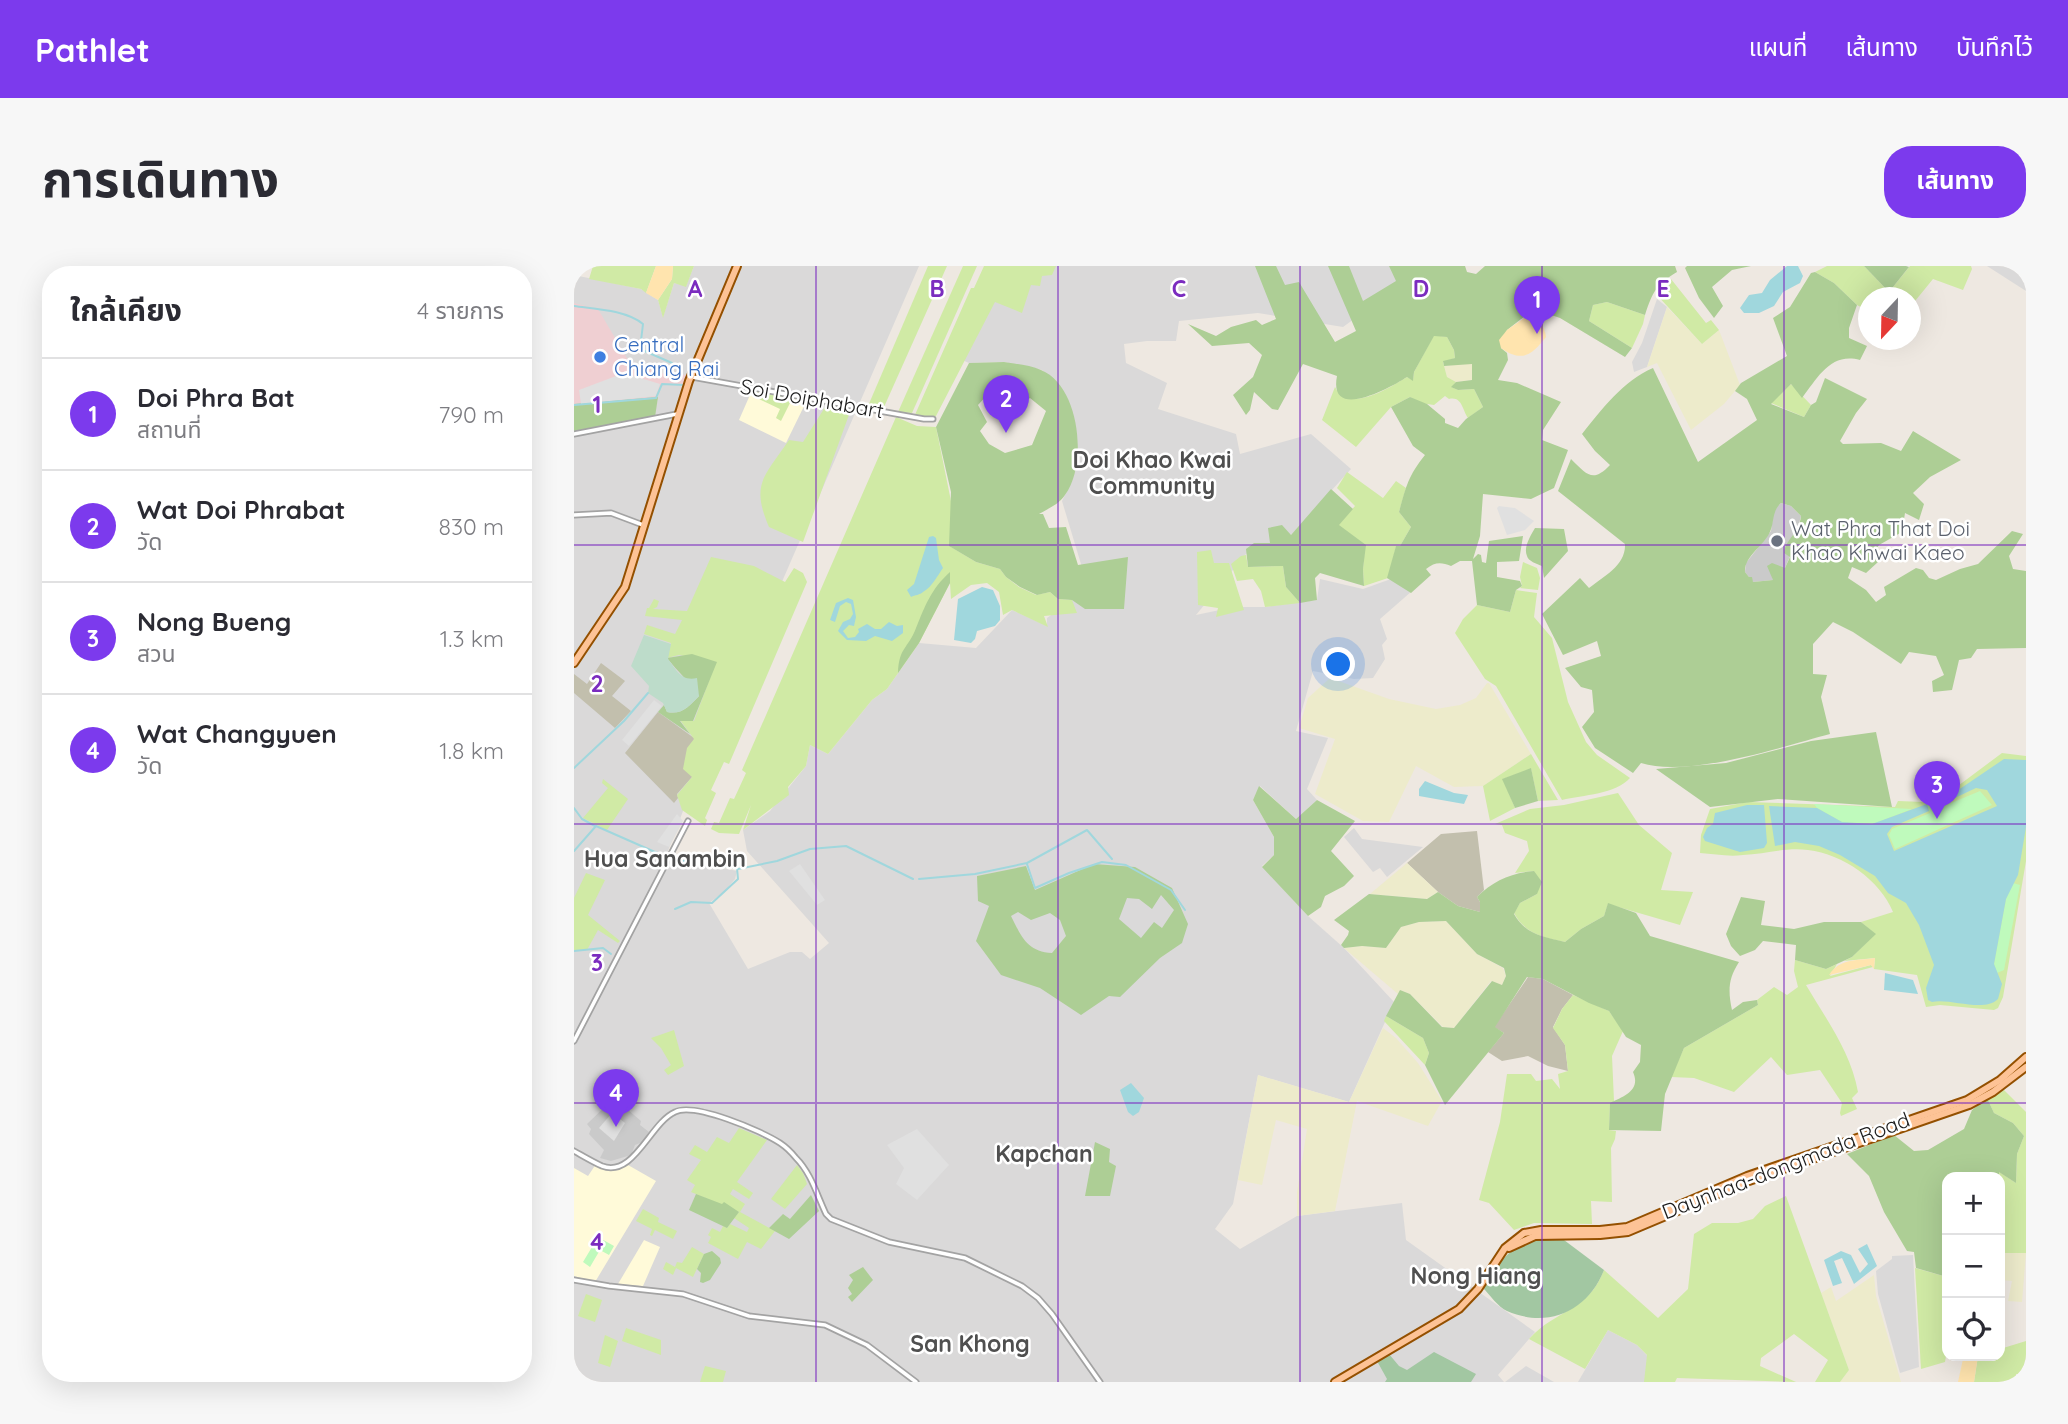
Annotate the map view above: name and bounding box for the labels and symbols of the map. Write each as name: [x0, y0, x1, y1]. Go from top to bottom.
text: A: [688, 274, 703, 303]
text: B: [929, 274, 945, 303]
text: C: [1172, 274, 1186, 303]
text: D: [1413, 274, 1429, 303]
text: E: [1656, 274, 1670, 303]
pin: 1: [1514, 276, 1560, 334]
north arrow: [1858, 287, 1921, 350]
place label: Central Chiang Rai: [614, 331, 719, 381]
marker: Central Chiang Rai: [592, 349, 608, 365]
street label: Soi Doiphabart: [738, 373, 886, 423]
pin: 2: [983, 375, 1029, 433]
text: 1: [593, 390, 601, 419]
district label: Doi Khao Kwai Community: [1073, 445, 1232, 500]
place label: Wat Phra That Doi Khao Khwai Kaeo: [1791, 515, 1970, 565]
marker: Wat Phra That Doi Khao Khwai Kaeo: [1769, 533, 1785, 549]
your location: [1321, 647, 1355, 681]
text: 2: [590, 669, 604, 698]
pin: 3: [1914, 761, 1960, 819]
district label: Hua Sanambin: [584, 844, 746, 873]
text: 3: [591, 948, 603, 977]
pin: 4: [593, 1069, 639, 1127]
street label: Daynhaa-dongmada Road: [1658, 1106, 1913, 1224]
district label: Kapchan: [995, 1139, 1093, 1168]
text: 4: [590, 1227, 604, 1256]
district label: Nong Hiang: [1411, 1261, 1541, 1290]
district label: San Khong: [910, 1329, 1030, 1358]

